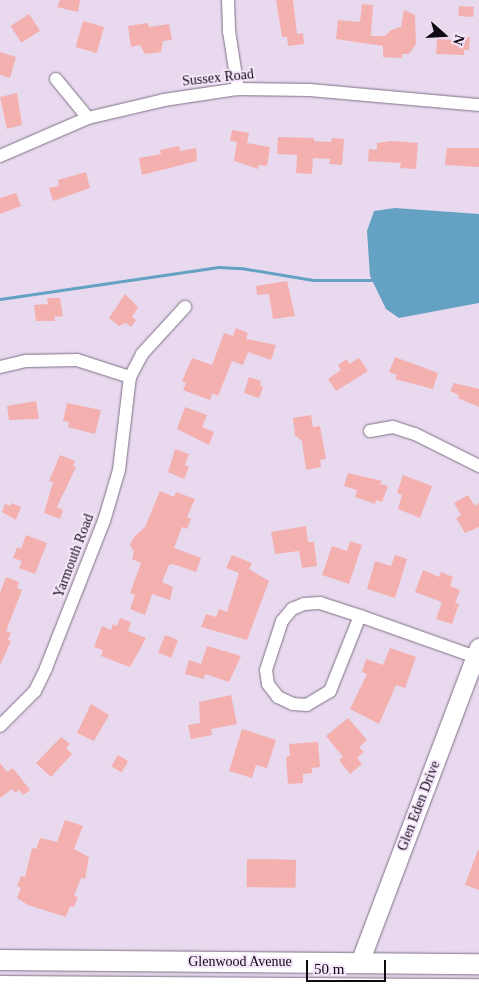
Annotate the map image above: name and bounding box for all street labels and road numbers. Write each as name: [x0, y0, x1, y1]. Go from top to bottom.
street label: Sussex Road: [181, 66, 255, 90]
street label: Yarmouth Road: [50, 512, 98, 600]
street label: Glen Eden Drive: [394, 759, 444, 853]
street label: Glenwood Avenue: [188, 954, 292, 970]

